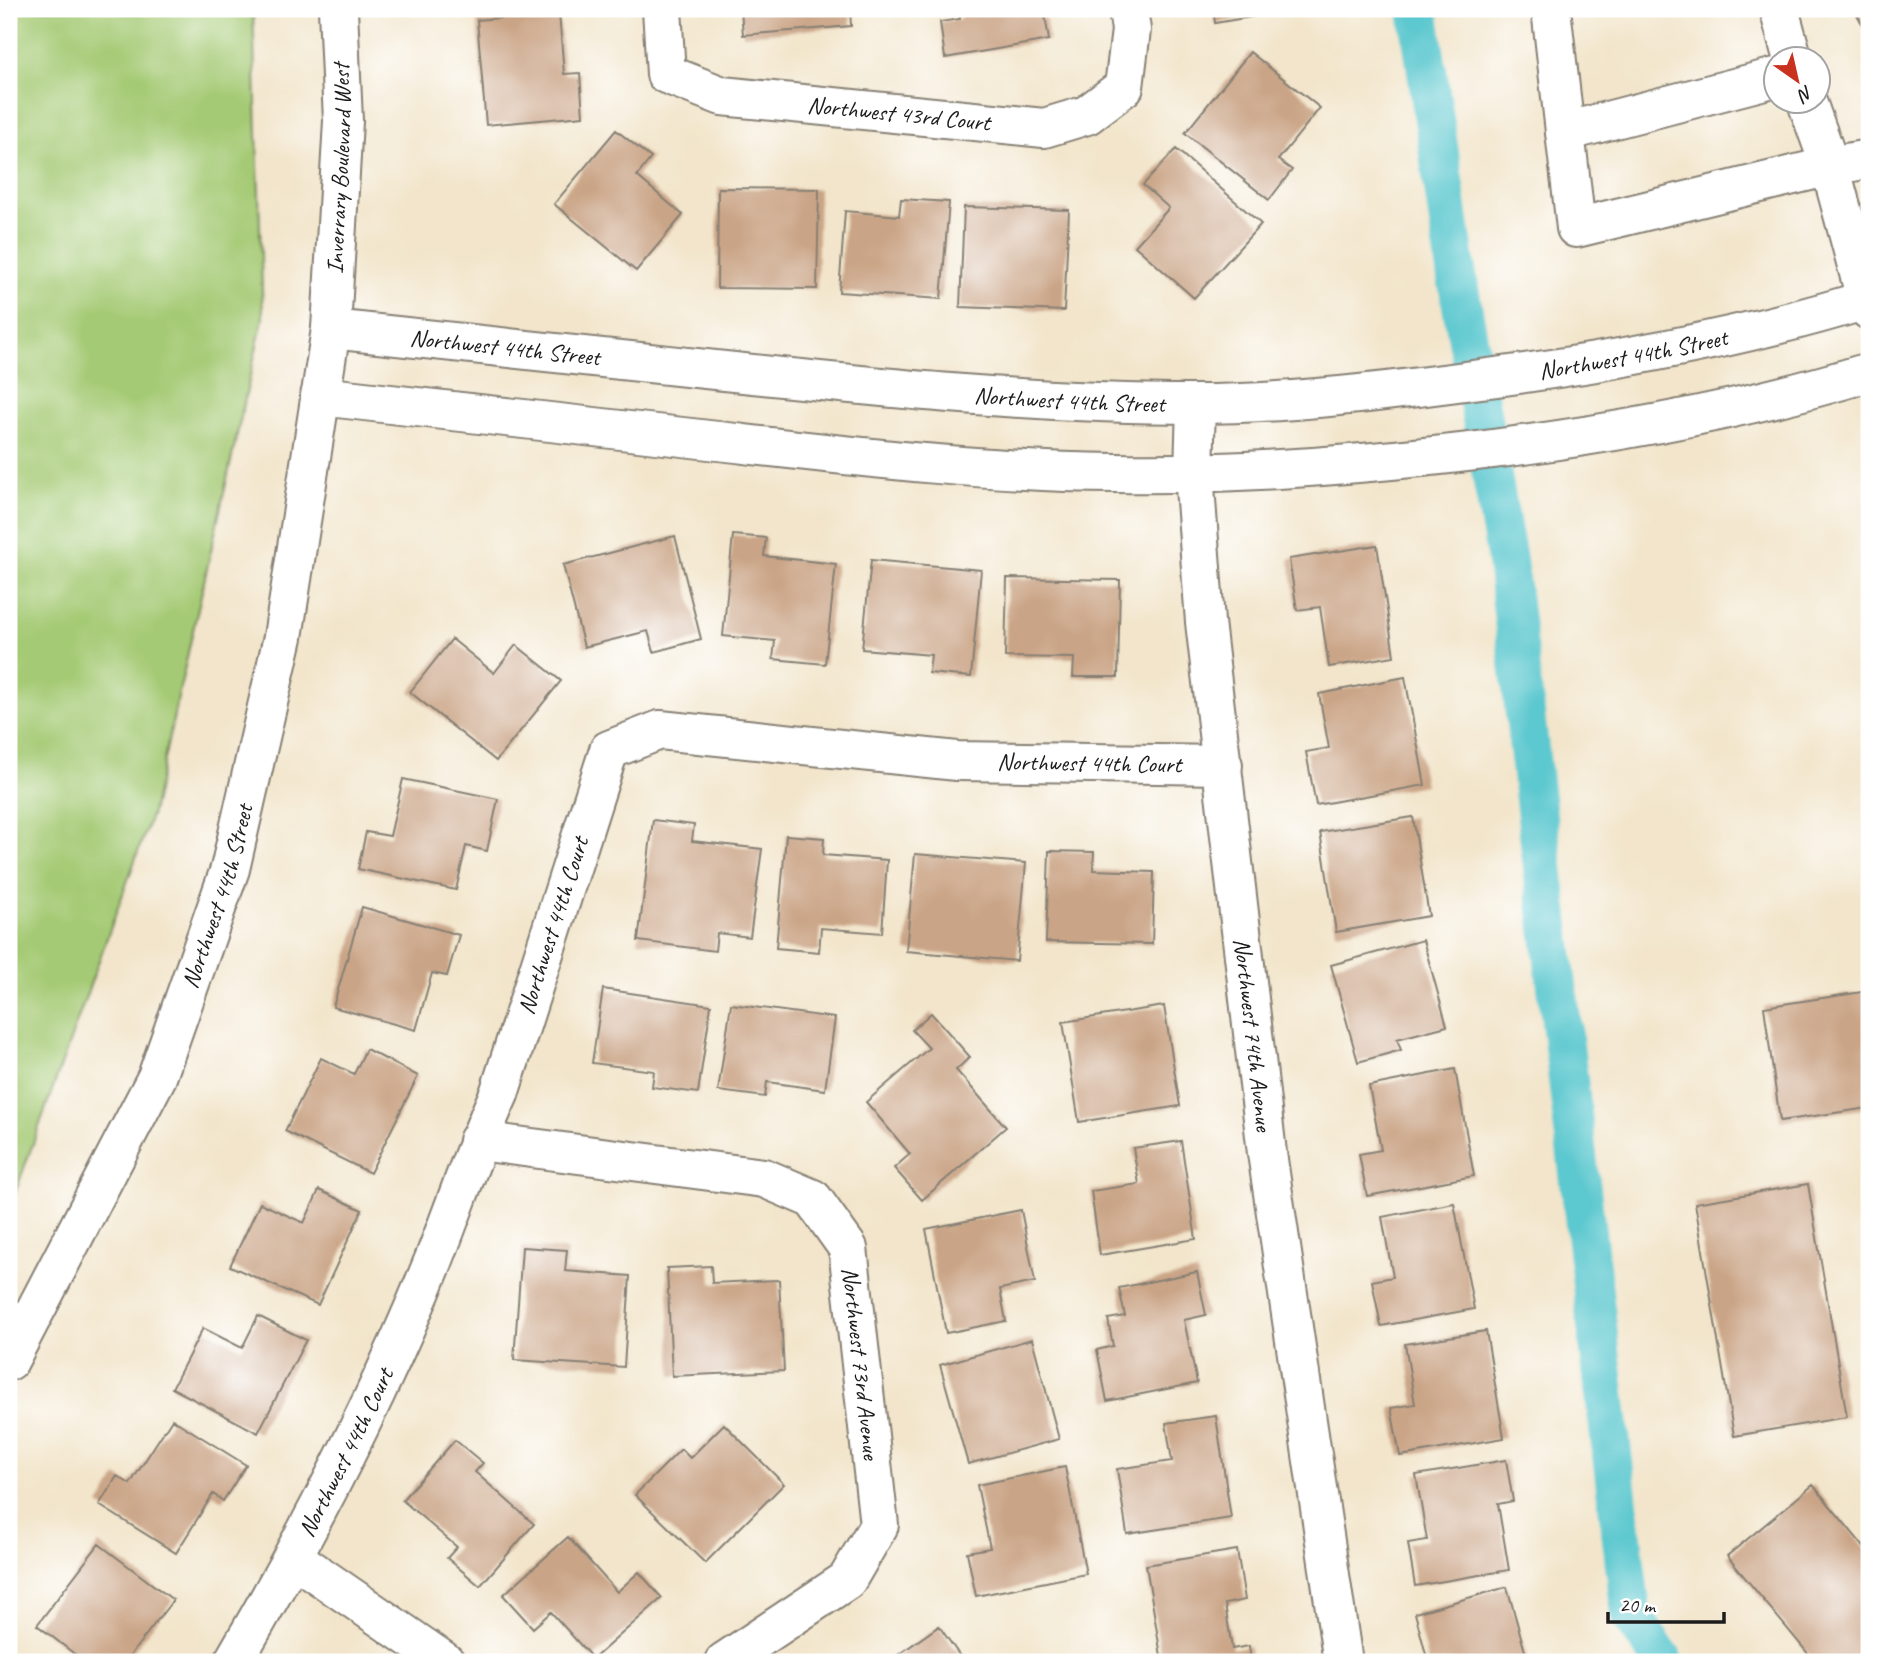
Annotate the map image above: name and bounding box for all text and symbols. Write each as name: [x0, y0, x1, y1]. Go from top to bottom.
north arrow: [1762, 46, 1832, 116]
street label: Inverrary Boulevard West: [319, 60, 358, 275]
text: N: [1792, 80, 1818, 108]
street label: Northwest 43rd Court: [806, 90, 994, 138]
street label: Northwest 44th Street: [409, 322, 603, 372]
street label: Northwest 44th Street: [1537, 322, 1732, 386]
street label: Northwest 44th Street: [973, 380, 1167, 419]
street label: Northwest 44th Court: [997, 747, 1184, 779]
street label: Northwest 44th Street: [174, 800, 260, 992]
street label: Northwest 44th Court: [511, 831, 596, 1018]
street label: Northwest 74th Avenue: [1227, 937, 1280, 1135]
street label: Northwest 73rd Avenue: [835, 1266, 887, 1463]
street label: Northwest 44th Court: [291, 1362, 401, 1542]
scale bar: [1608, 1580, 1724, 1624]
text: 20 m: [1619, 1592, 1657, 1618]

